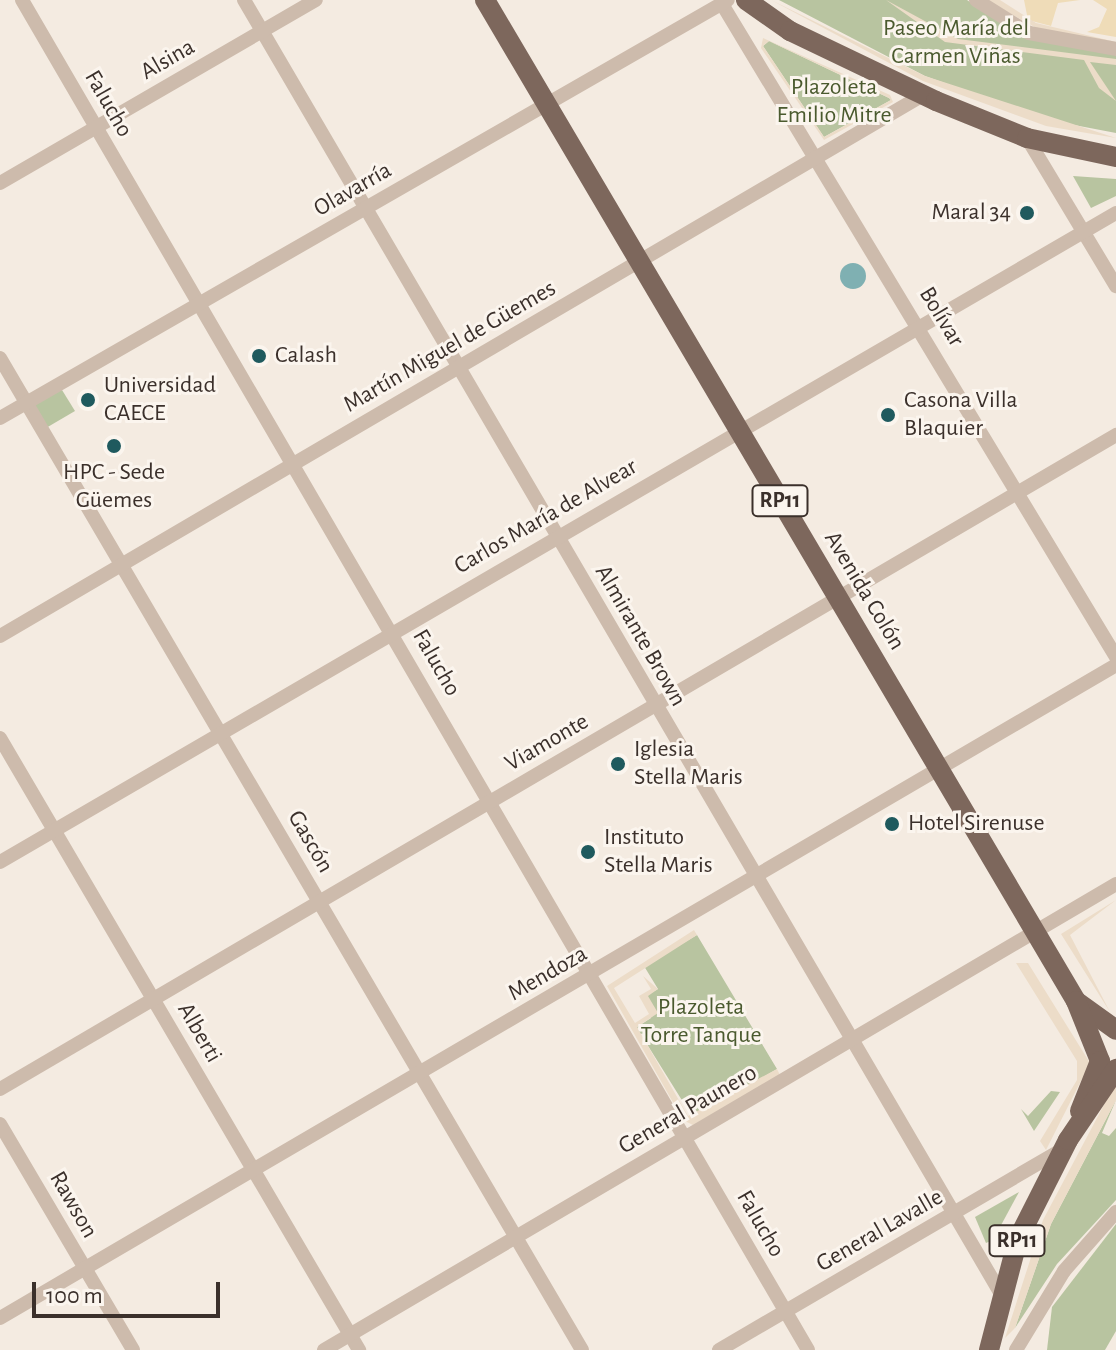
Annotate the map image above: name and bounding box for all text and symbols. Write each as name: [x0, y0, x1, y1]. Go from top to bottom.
park label: Paseo María del Carmen Viñas: [883, 15, 1029, 71]
street label: Alsina: [136, 33, 200, 87]
street label: Falucho: [77, 65, 139, 143]
park label: Plazoleta Emilio Mitre: [776, 74, 892, 130]
street label: Olavarría: [309, 156, 397, 224]
place label: Maral 34: [932, 199, 1011, 227]
marker: Maral 34: [1018, 204, 1036, 222]
street label: Martín Miguel de Güemes: [339, 274, 561, 420]
street label: Bolívar: [912, 282, 970, 352]
place label: Calash: [275, 342, 337, 370]
marker: Calash: [250, 347, 268, 365]
place label: Universidad CAECE: [104, 372, 216, 428]
place label: Casona Villa Blaquier: [904, 387, 1018, 443]
marker: Universidad CAECE: [79, 391, 97, 409]
marker: Casona Villa Blaquier: [879, 406, 897, 424]
marker: HPC - Sede Güemes: [105, 437, 123, 455]
street label: Carlos María de Alvear: [449, 453, 643, 581]
place label: HPC - Sede Güemes: [63, 459, 165, 515]
road number: RP11: [750, 483, 810, 519]
street label: Avenida Colón: [817, 526, 911, 656]
street label: Almirante Brown: [588, 560, 692, 712]
street label: Falucho: [405, 624, 467, 702]
street label: Viamonte: [500, 708, 594, 778]
place label: Iglesia Stella Maris: [634, 736, 743, 792]
marker: Iglesia Stella Maris: [609, 755, 627, 773]
street label: Gascón: [281, 806, 339, 878]
place label: Hotel Sirenuse: [908, 810, 1044, 838]
marker: Hotel Sirenuse: [883, 815, 901, 833]
place label: Instituto Stella Maris: [604, 824, 713, 880]
marker: Instituto Stella Maris: [579, 843, 597, 861]
street label: Mendoza: [503, 940, 593, 1008]
park label: Plazoleta Torre Tanque: [640, 994, 762, 1050]
street label: Alberti: [170, 998, 228, 1068]
street label: General Paunero: [614, 1059, 762, 1161]
street label: Rawson: [42, 1166, 104, 1244]
street label: General Lavalle: [812, 1183, 948, 1279]
street label: Falucho: [729, 1185, 791, 1263]
road number: RP11: [987, 1223, 1047, 1259]
scale bar: [36, 1266, 224, 1316]
text: 100 m: [46, 1284, 103, 1308]

